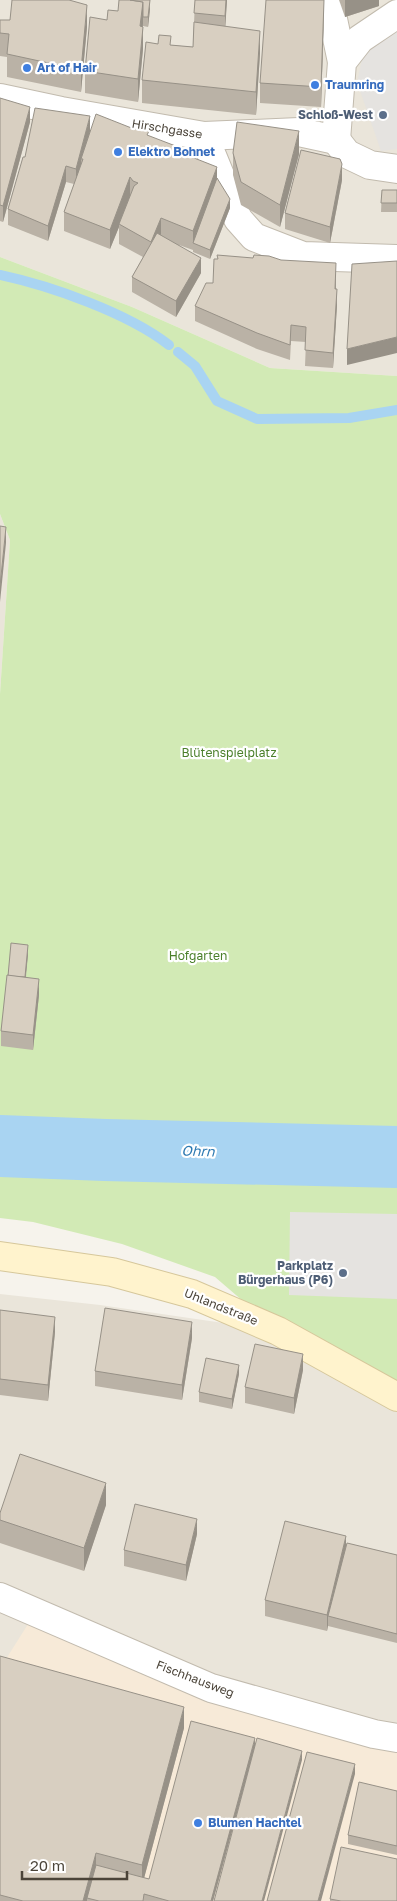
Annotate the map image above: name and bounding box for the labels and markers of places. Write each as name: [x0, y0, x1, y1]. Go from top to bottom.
place label: Art of Hair: [37, 60, 97, 75]
marker: Art of Hair: [21, 62, 33, 74]
place label: Traumring: [325, 77, 384, 92]
marker: Traumring: [309, 79, 321, 91]
place label: Schloß-West: [298, 107, 373, 122]
marker: Schloß-West: [377, 109, 389, 121]
place label: Elektro Bohnet: [128, 144, 215, 159]
marker: Elektro Bohnet: [112, 146, 124, 158]
place label: Parkplatz Bürgerhaus (P6): [238, 1258, 333, 1287]
marker: Parkplatz Bürgerhaus (P6): [337, 1267, 349, 1279]
place label: Blumen Hachtel: [208, 1815, 302, 1830]
marker: Blumen Hachtel: [192, 1817, 204, 1829]

